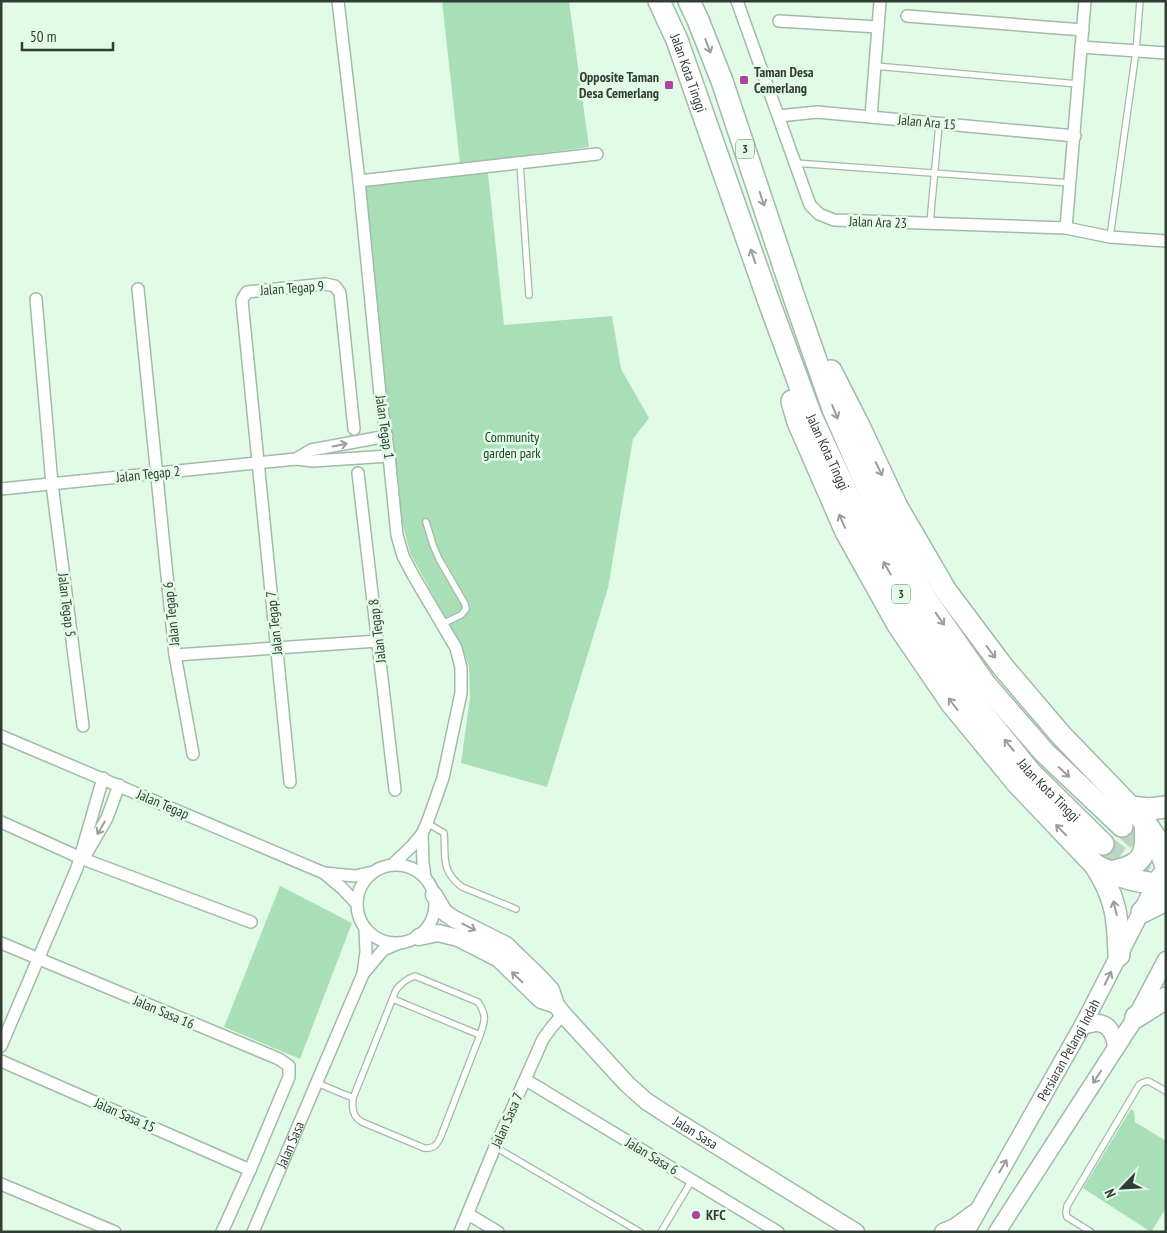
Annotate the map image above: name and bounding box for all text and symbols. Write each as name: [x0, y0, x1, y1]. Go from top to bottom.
scale bar: [22, 20, 114, 52]
text: 50 m: [30, 27, 56, 46]
street label: Jalan Kota Tinggi: [666, 30, 711, 115]
one-way arrow: [704, 38, 713, 53]
place label: Taman Desa Cemerlang: [754, 63, 814, 97]
place label: Opposite Taman Desa Cemerlang: [579, 68, 659, 102]
marker: Taman Desa Cemerlang: [738, 74, 750, 86]
marker: Opposite Taman Desa Cemerlang: [663, 79, 675, 91]
street label: Jalan Ara 15: [896, 110, 957, 134]
road number: 3: [736, 140, 754, 158]
one-way arrow: [757, 191, 767, 207]
street label: Jalan Ara 23: [848, 212, 907, 232]
one-way arrow: [748, 248, 757, 264]
street label: Jalan Tegap 9: [258, 277, 325, 299]
street label: Jalan Tegap 1: [371, 393, 398, 460]
one-way arrow: [830, 404, 840, 419]
street label: Jalan Kota Tinggi: [802, 410, 853, 493]
park label: Community garden park: [483, 428, 541, 462]
one-way arrow: [332, 439, 348, 449]
one-way arrow: [875, 461, 884, 476]
street label: Jalan Tegap 2: [114, 462, 181, 486]
one-way arrow: [836, 514, 846, 529]
one-way arrow: [881, 562, 891, 576]
street label: Jalan Tegap 5: [54, 571, 80, 638]
street label: Jalan Tegap 6: [159, 581, 183, 648]
road number: 3: [892, 584, 910, 604]
street label: Jalan Tegap 7: [262, 590, 286, 657]
street label: Jalan Tegap 8: [364, 598, 390, 665]
one-way arrow: [935, 611, 945, 625]
one-way arrow: [986, 645, 997, 658]
one-way arrow: [948, 697, 958, 711]
one-way arrow: [1003, 739, 1014, 752]
street label: Jalan Kota Tinggi: [1013, 754, 1084, 826]
one-way arrow: [1058, 766, 1070, 778]
street label: Jalan Tegap: [133, 785, 192, 823]
one-way arrow: [96, 821, 106, 836]
one-way arrow: [1055, 823, 1067, 836]
one-way arrow: [1110, 900, 1119, 916]
one-way arrow: [461, 923, 476, 932]
one-way arrow: [511, 971, 524, 983]
one-way arrow: [1103, 971, 1113, 986]
street label: Jalan Sasa 16: [130, 991, 197, 1033]
street label: Persiaran Pelangi Indah: [1033, 996, 1104, 1104]
one-way arrow: [1092, 1070, 1102, 1084]
street label: Jalan Sasa 7: [487, 1090, 527, 1151]
street label: Jalan Sasa 15: [91, 1093, 158, 1136]
street label: Jalan Sasa: [669, 1112, 721, 1153]
street label: Jalan Sasa: [272, 1119, 308, 1172]
street label: Jalan Sasa 6: [622, 1133, 682, 1179]
one-way arrow: [999, 1159, 1009, 1173]
north arrow: [1097, 1163, 1147, 1213]
text: N: [1100, 1186, 1120, 1201]
place label: KFC: [706, 1206, 726, 1224]
marker: KFC: [690, 1209, 702, 1221]

